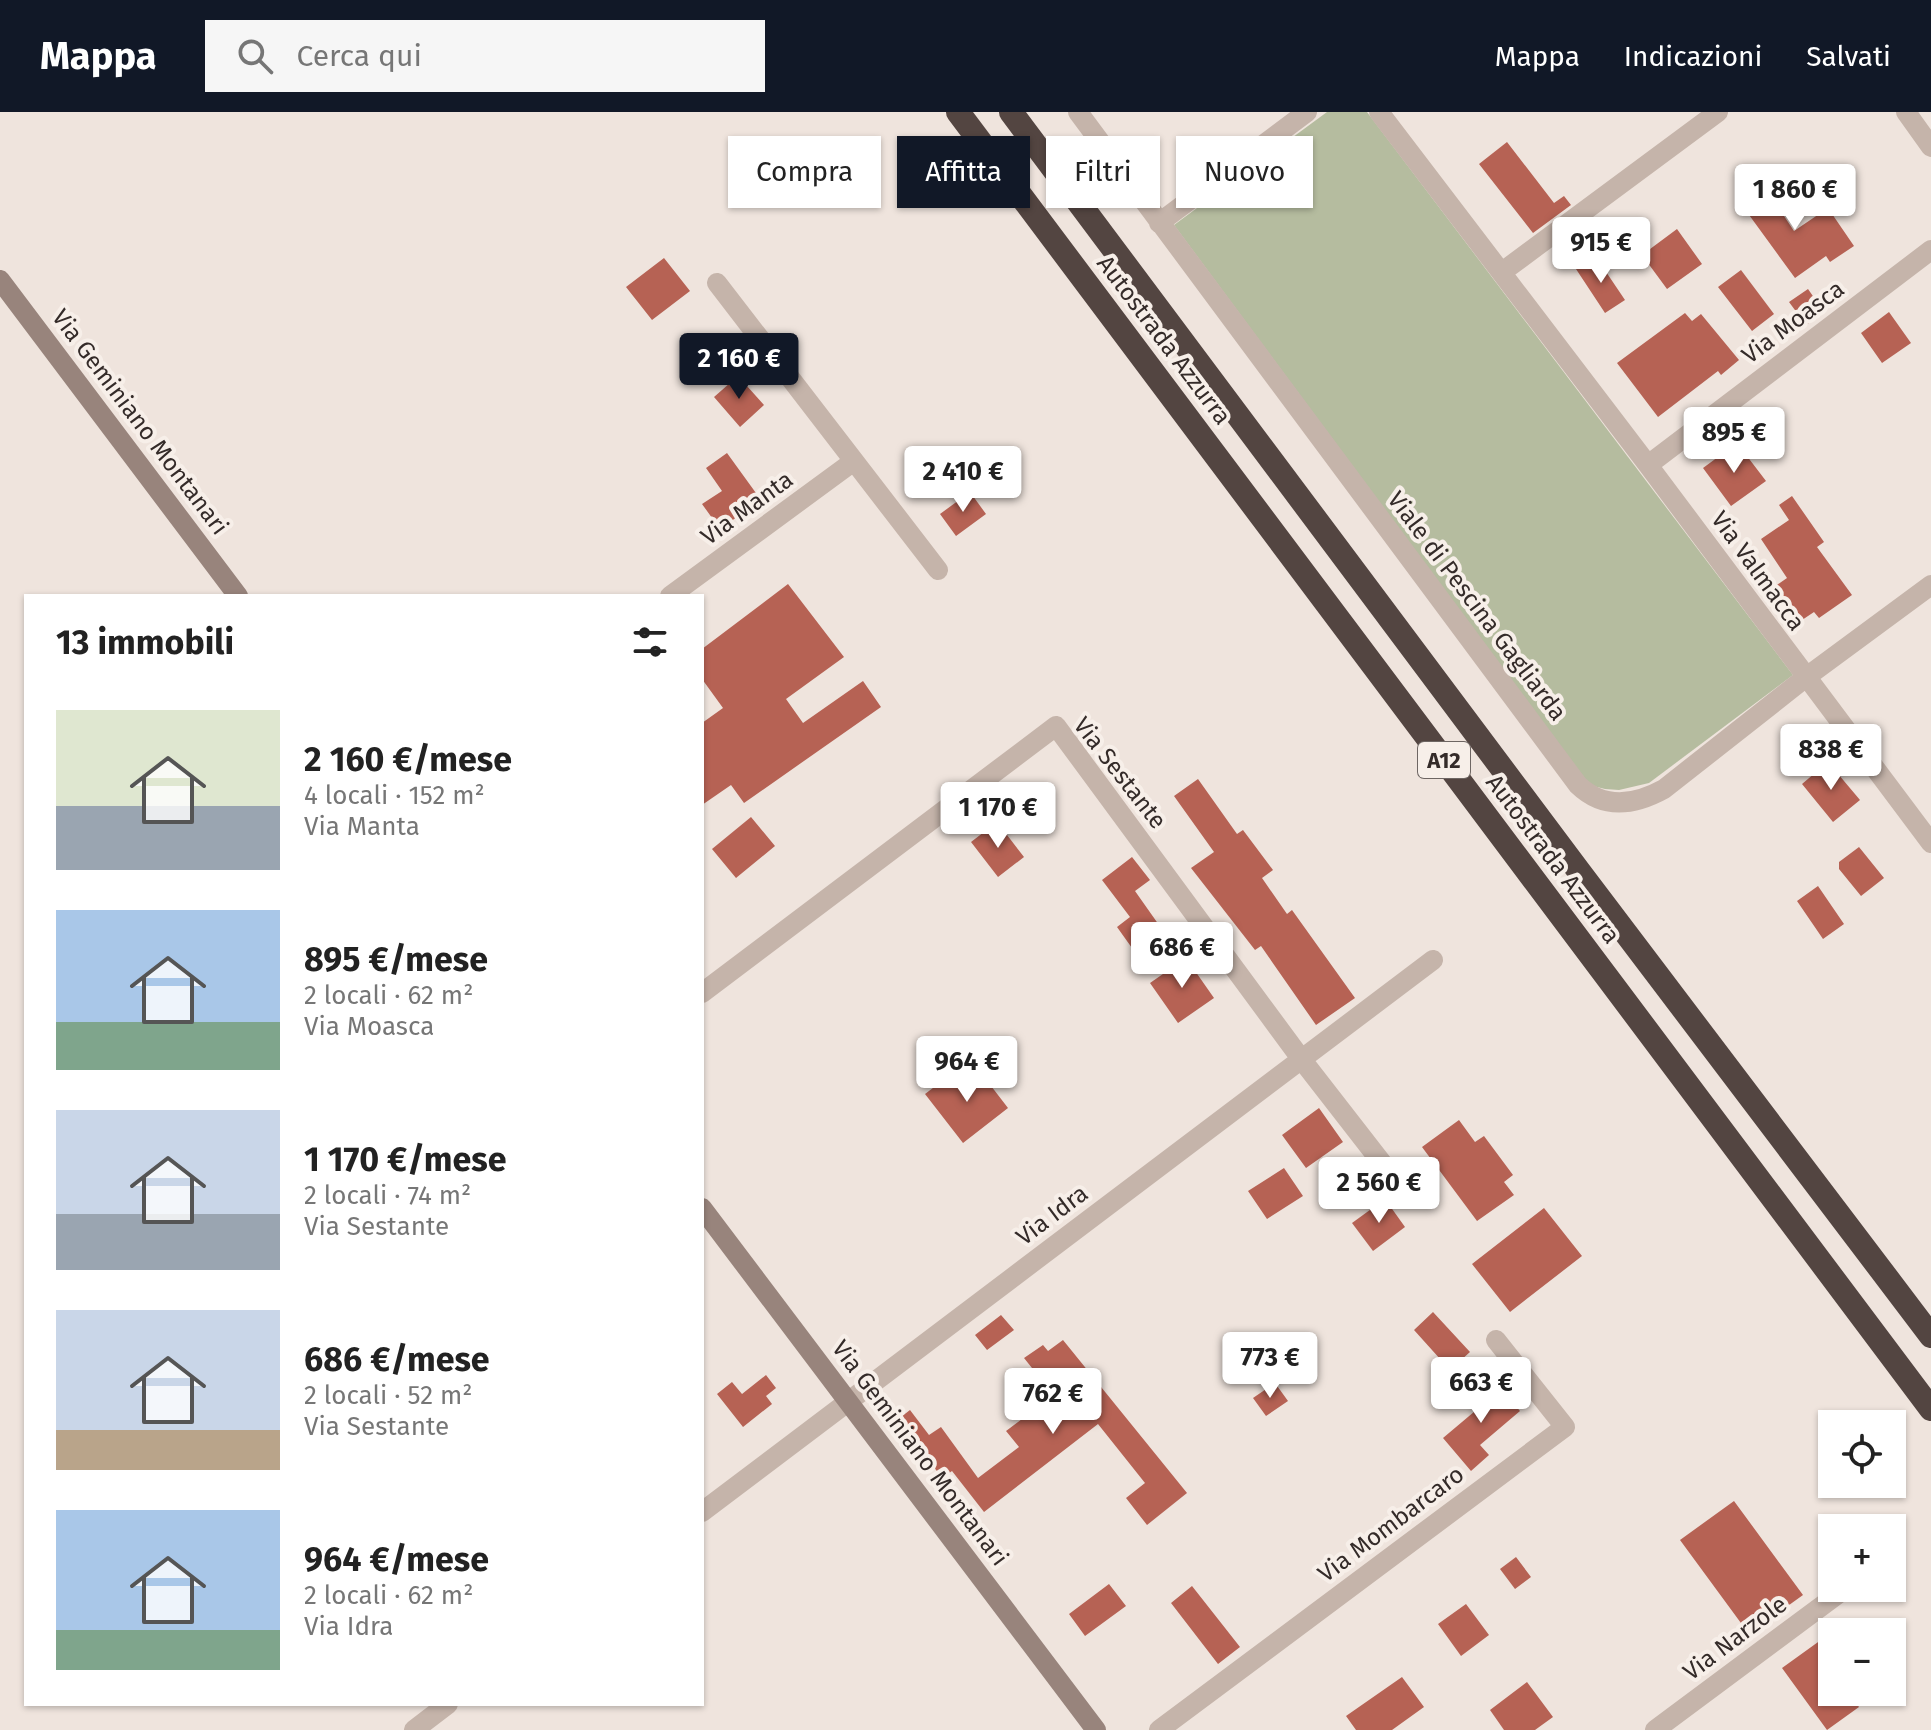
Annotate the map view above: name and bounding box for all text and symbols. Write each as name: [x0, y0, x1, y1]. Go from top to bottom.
search box: [205, 20, 765, 92]
text: Mappa: [40, 33, 157, 79]
icon: search: [233, 34, 277, 78]
text: Cerca qui: [297, 38, 422, 74]
text: Mappa: [1495, 40, 1580, 73]
text: Indicazioni: [1624, 40, 1762, 73]
text: Salvati: [1806, 40, 1891, 73]
chip: Compra: [728, 136, 881, 208]
chip: Affitta: [897, 136, 1030, 208]
chip: Filtri: [1046, 136, 1160, 208]
chip: Nuovo: [1176, 136, 1313, 208]
pin: 1 860 €: [1721, 164, 1869, 232]
text: 1 860 €: [1753, 174, 1837, 205]
pin: 915 €: [1545, 217, 1657, 285]
text: 915 €: [1570, 227, 1632, 258]
street label: Autostrada Azzurra: [1091, 250, 1237, 430]
street label: Via Moasca: [1737, 275, 1849, 369]
street label: Via Geminiano Montanari: [46, 304, 234, 540]
pin: 2 160 €: [665, 333, 813, 401]
text: 2 160 €: [697, 343, 781, 374]
pin: 895 €: [1678, 407, 1790, 475]
text: 895 €: [1702, 417, 1766, 448]
pin: 2 410 €: [889, 446, 1037, 514]
text: 2 410 €: [922, 456, 1004, 487]
street label: Via Manta: [696, 465, 798, 551]
street label: Viale di Pescina Gagliarda: [1382, 486, 1572, 726]
street label: Via Valmacca: [1705, 506, 1811, 636]
icon: filters: [628, 620, 672, 664]
text: 13 immobili: [56, 622, 234, 663]
street label: Via Sestante: [1068, 712, 1172, 834]
pin: 838 €: [1775, 724, 1887, 792]
text: 838 €: [1798, 734, 1864, 765]
text: 2 160 €/mese: [304, 739, 512, 780]
icon: home: [120, 742, 216, 838]
road number: A12: [1418, 742, 1470, 778]
street label: Autostrada Azzurra: [1480, 769, 1626, 949]
text: 4 locali · 152 m²: [304, 780, 485, 811]
pin: 1 170 €: [924, 782, 1072, 850]
text: 1 170 €: [959, 792, 1037, 823]
text: Via Manta: [304, 811, 420, 842]
pin: 686 €: [1126, 922, 1238, 990]
text: 686 €: [1149, 932, 1215, 963]
text: 895 €/mese: [304, 939, 488, 980]
icon: home: [120, 942, 216, 1038]
text: 2 locali · 62 m²: [304, 980, 473, 1011]
text: Via Moasca: [304, 1011, 434, 1042]
pin: 964 €: [911, 1036, 1023, 1104]
text: 964 €: [934, 1046, 1000, 1077]
text: 1 170 €/mese: [304, 1139, 507, 1180]
icon: home: [120, 1142, 216, 1238]
pin: 2 560 €: [1305, 1157, 1453, 1225]
text: 2 560 €: [1337, 1167, 1421, 1198]
street label: Via Idra: [1011, 1179, 1093, 1251]
text: 2 locali · 74 m²: [304, 1180, 471, 1211]
text: Via Sestante: [304, 1211, 449, 1242]
pin: 773 €: [1214, 1332, 1326, 1400]
street label: Via Geminiano Montanari: [826, 1335, 1014, 1571]
text: 686 €/mese: [304, 1339, 490, 1380]
icon: home: [120, 1342, 216, 1438]
text: 773 €: [1240, 1342, 1300, 1373]
pin: 663 €: [1425, 1357, 1537, 1425]
text: 663 €: [1449, 1367, 1513, 1398]
pin: 762 €: [997, 1368, 1109, 1436]
text: 762 €: [1023, 1378, 1083, 1409]
text: 2 locali · 52 m²: [304, 1380, 472, 1411]
map controls: [1818, 1410, 1906, 1706]
button: locate: [1818, 1410, 1906, 1498]
text: Via Sestante: [304, 1411, 449, 1442]
street label: Via Mombarcaro: [1313, 1460, 1469, 1588]
button: +: [1818, 1514, 1906, 1602]
text: 964 €/mese: [304, 1539, 489, 1580]
icon: home: [120, 1542, 216, 1638]
text: 2 locali · 62 m²: [304, 1580, 473, 1611]
street label: Via Narzole: [1678, 1590, 1792, 1686]
text: Via Idra: [304, 1611, 393, 1642]
button: −: [1818, 1618, 1906, 1706]

